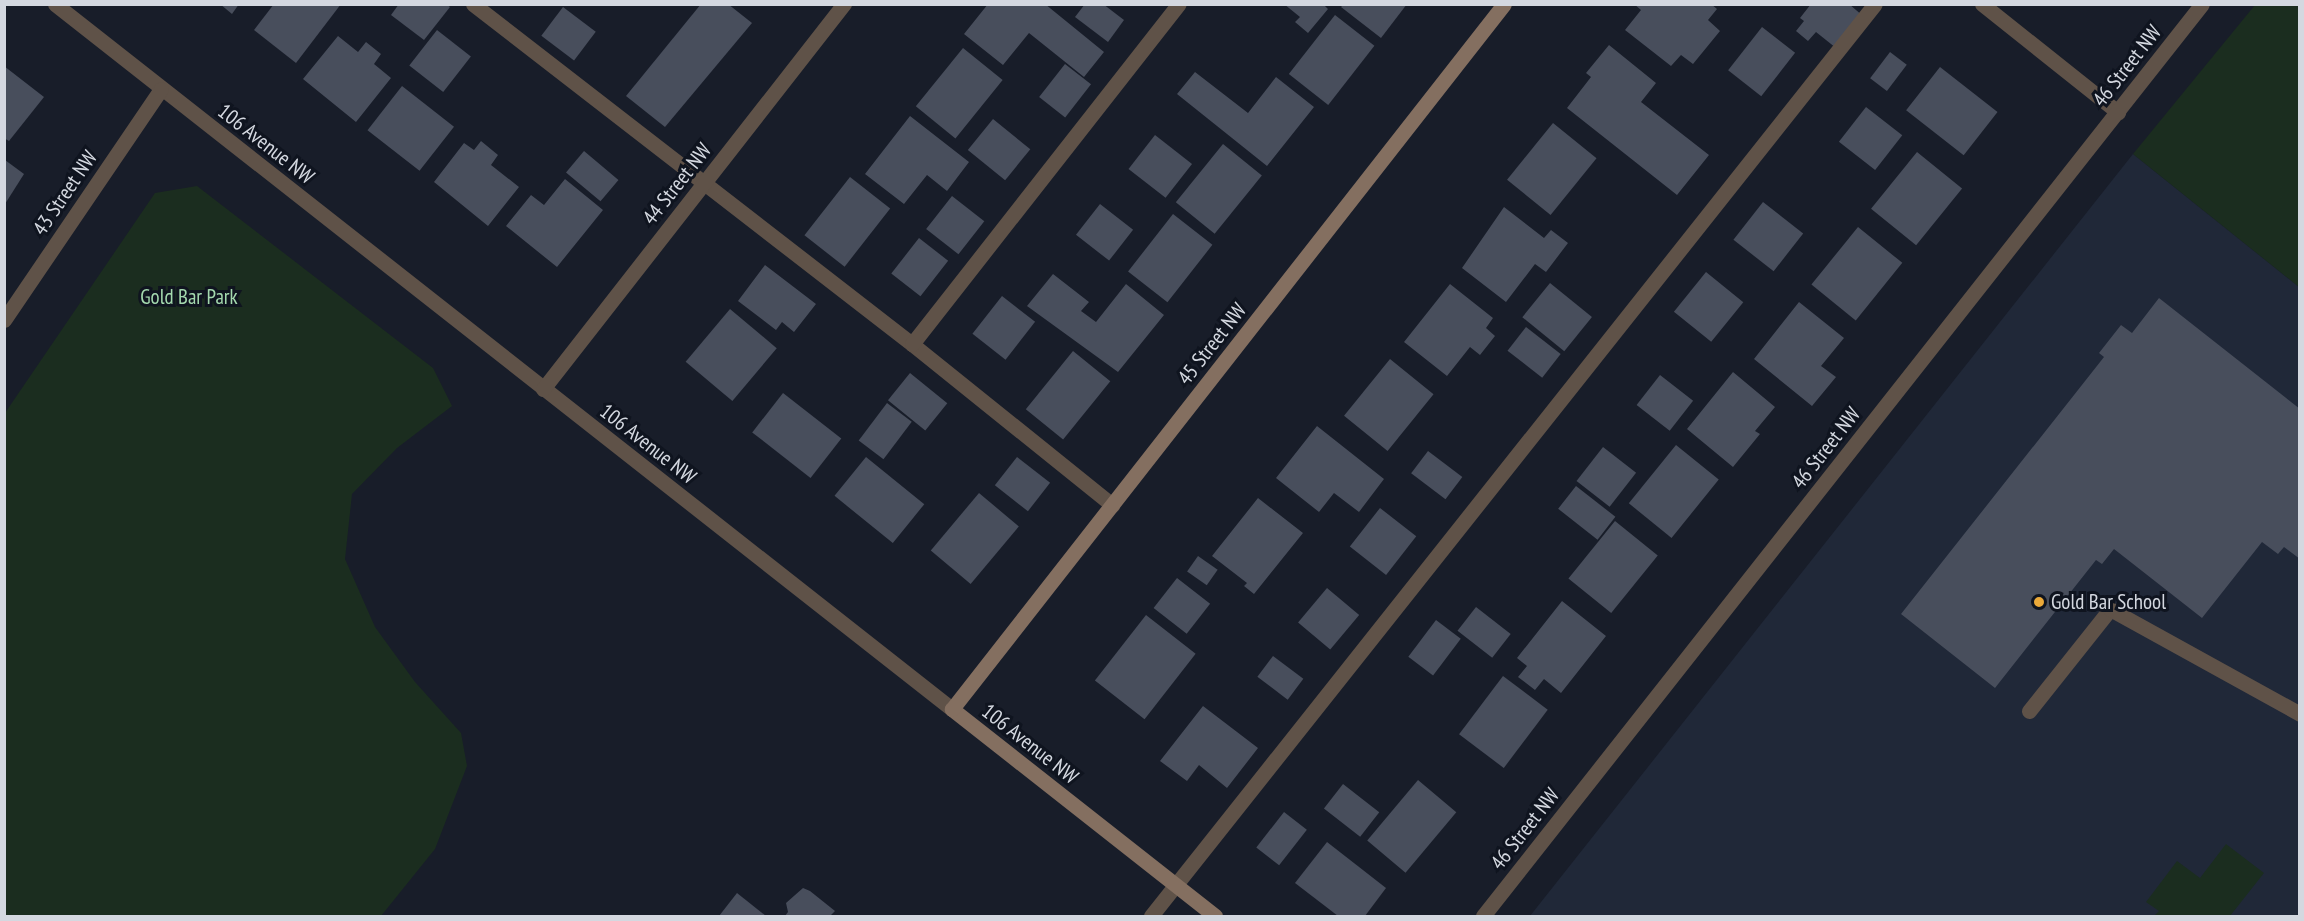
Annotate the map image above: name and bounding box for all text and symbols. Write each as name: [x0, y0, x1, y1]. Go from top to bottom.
street label: 46 Street NW: [2087, 20, 2167, 112]
street label: 106 Avenue NW: [213, 98, 319, 190]
street label: 44 Street NW: [637, 138, 717, 230]
street label: 43 Street NW: [28, 146, 102, 240]
park label: Gold Bar Park: [140, 284, 238, 310]
street label: 45 Street NW: [1172, 298, 1252, 390]
street label: 106 Avenue NW: [595, 398, 701, 490]
street label: 46 Street NW: [1786, 402, 1866, 494]
place label: Gold Bar School: [2051, 589, 2166, 615]
marker: Gold Bar School: [2032, 595, 2046, 609]
street label: 106 Avenue NW: [977, 698, 1083, 790]
street label: 46 Street NW: [1485, 783, 1565, 875]

